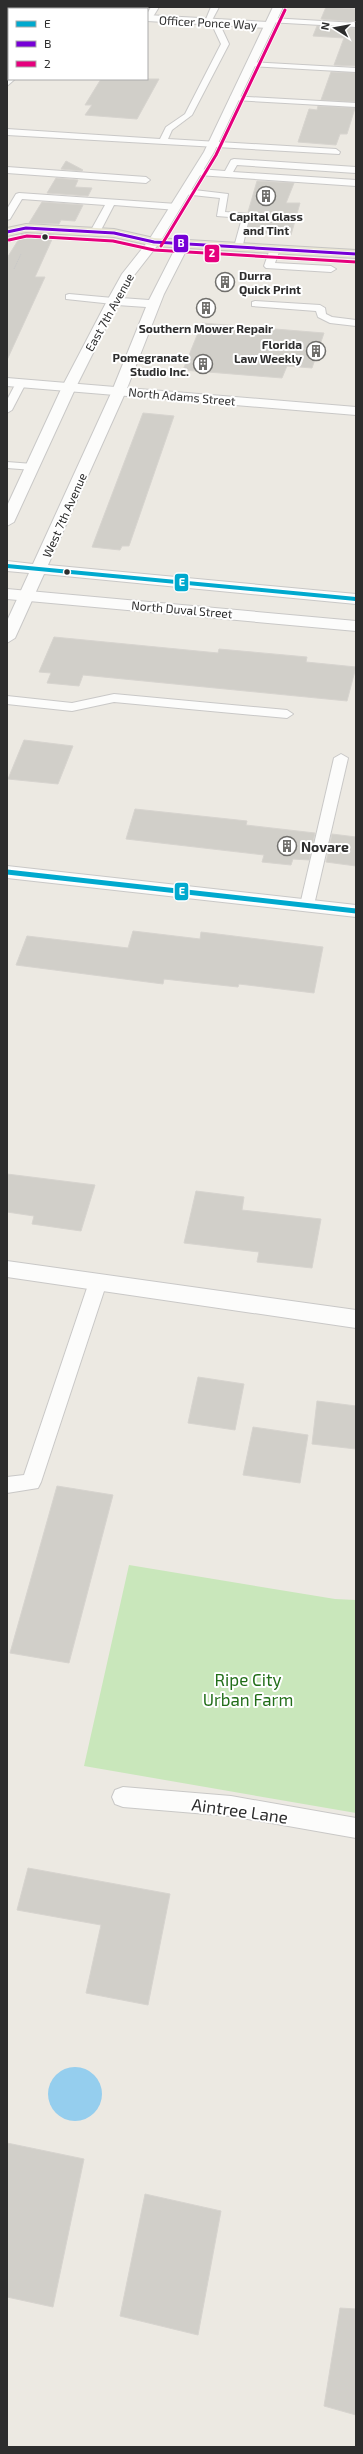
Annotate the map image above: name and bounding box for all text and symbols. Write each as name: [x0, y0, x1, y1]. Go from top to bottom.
legend: [8, 8, 148, 80]
north arrow: [315, 8, 355, 48]
street label: Officer Ponce Way: [159, 12, 258, 32]
text: E: [44, 16, 51, 30]
text: N: [318, 21, 332, 31]
text: B: [44, 36, 51, 50]
text: 2: [44, 56, 51, 70]
building icon: Capital Glass and Tint: [255, 185, 277, 207]
place label: Capital Glass and Tint: [229, 209, 303, 237]
unlabelled marker: [40, 232, 50, 242]
line badge: B: [173, 234, 189, 253]
text: B: [177, 236, 185, 249]
line badge: 2: [204, 244, 220, 263]
text: 2: [209, 246, 215, 259]
place label: Durra Quick Print: [239, 268, 301, 297]
street label: East 7th Avenue: [82, 271, 136, 353]
building icon: Durra Quick Print: [214, 271, 236, 293]
building icon: Southern Mower Repair: [195, 297, 217, 319]
place label: Southern Mower Repair: [139, 321, 273, 335]
place label: Florida Law Weekly: [234, 337, 302, 366]
building icon: Florida Law Weekly: [305, 340, 327, 362]
place label: Pomegranate Studio Inc.: [113, 350, 189, 378]
building icon: Pomegranate Studio Inc.: [192, 353, 214, 375]
street label: North Adams Street: [128, 384, 237, 408]
street label: West 7th Avenue: [39, 470, 89, 560]
unlabelled marker: [62, 567, 72, 577]
line badge: E: [174, 573, 189, 592]
text: E: [179, 575, 185, 588]
street label: North Duval Street: [131, 598, 233, 620]
building icon: Novare: [276, 835, 298, 857]
place label: Novare: [301, 838, 349, 855]
line badge: E: [174, 882, 189, 901]
text: E: [179, 884, 185, 897]
park label: Ripe City Urban Farm: [203, 1669, 293, 1709]
street label: Aintree Lane: [191, 1793, 289, 1827]

